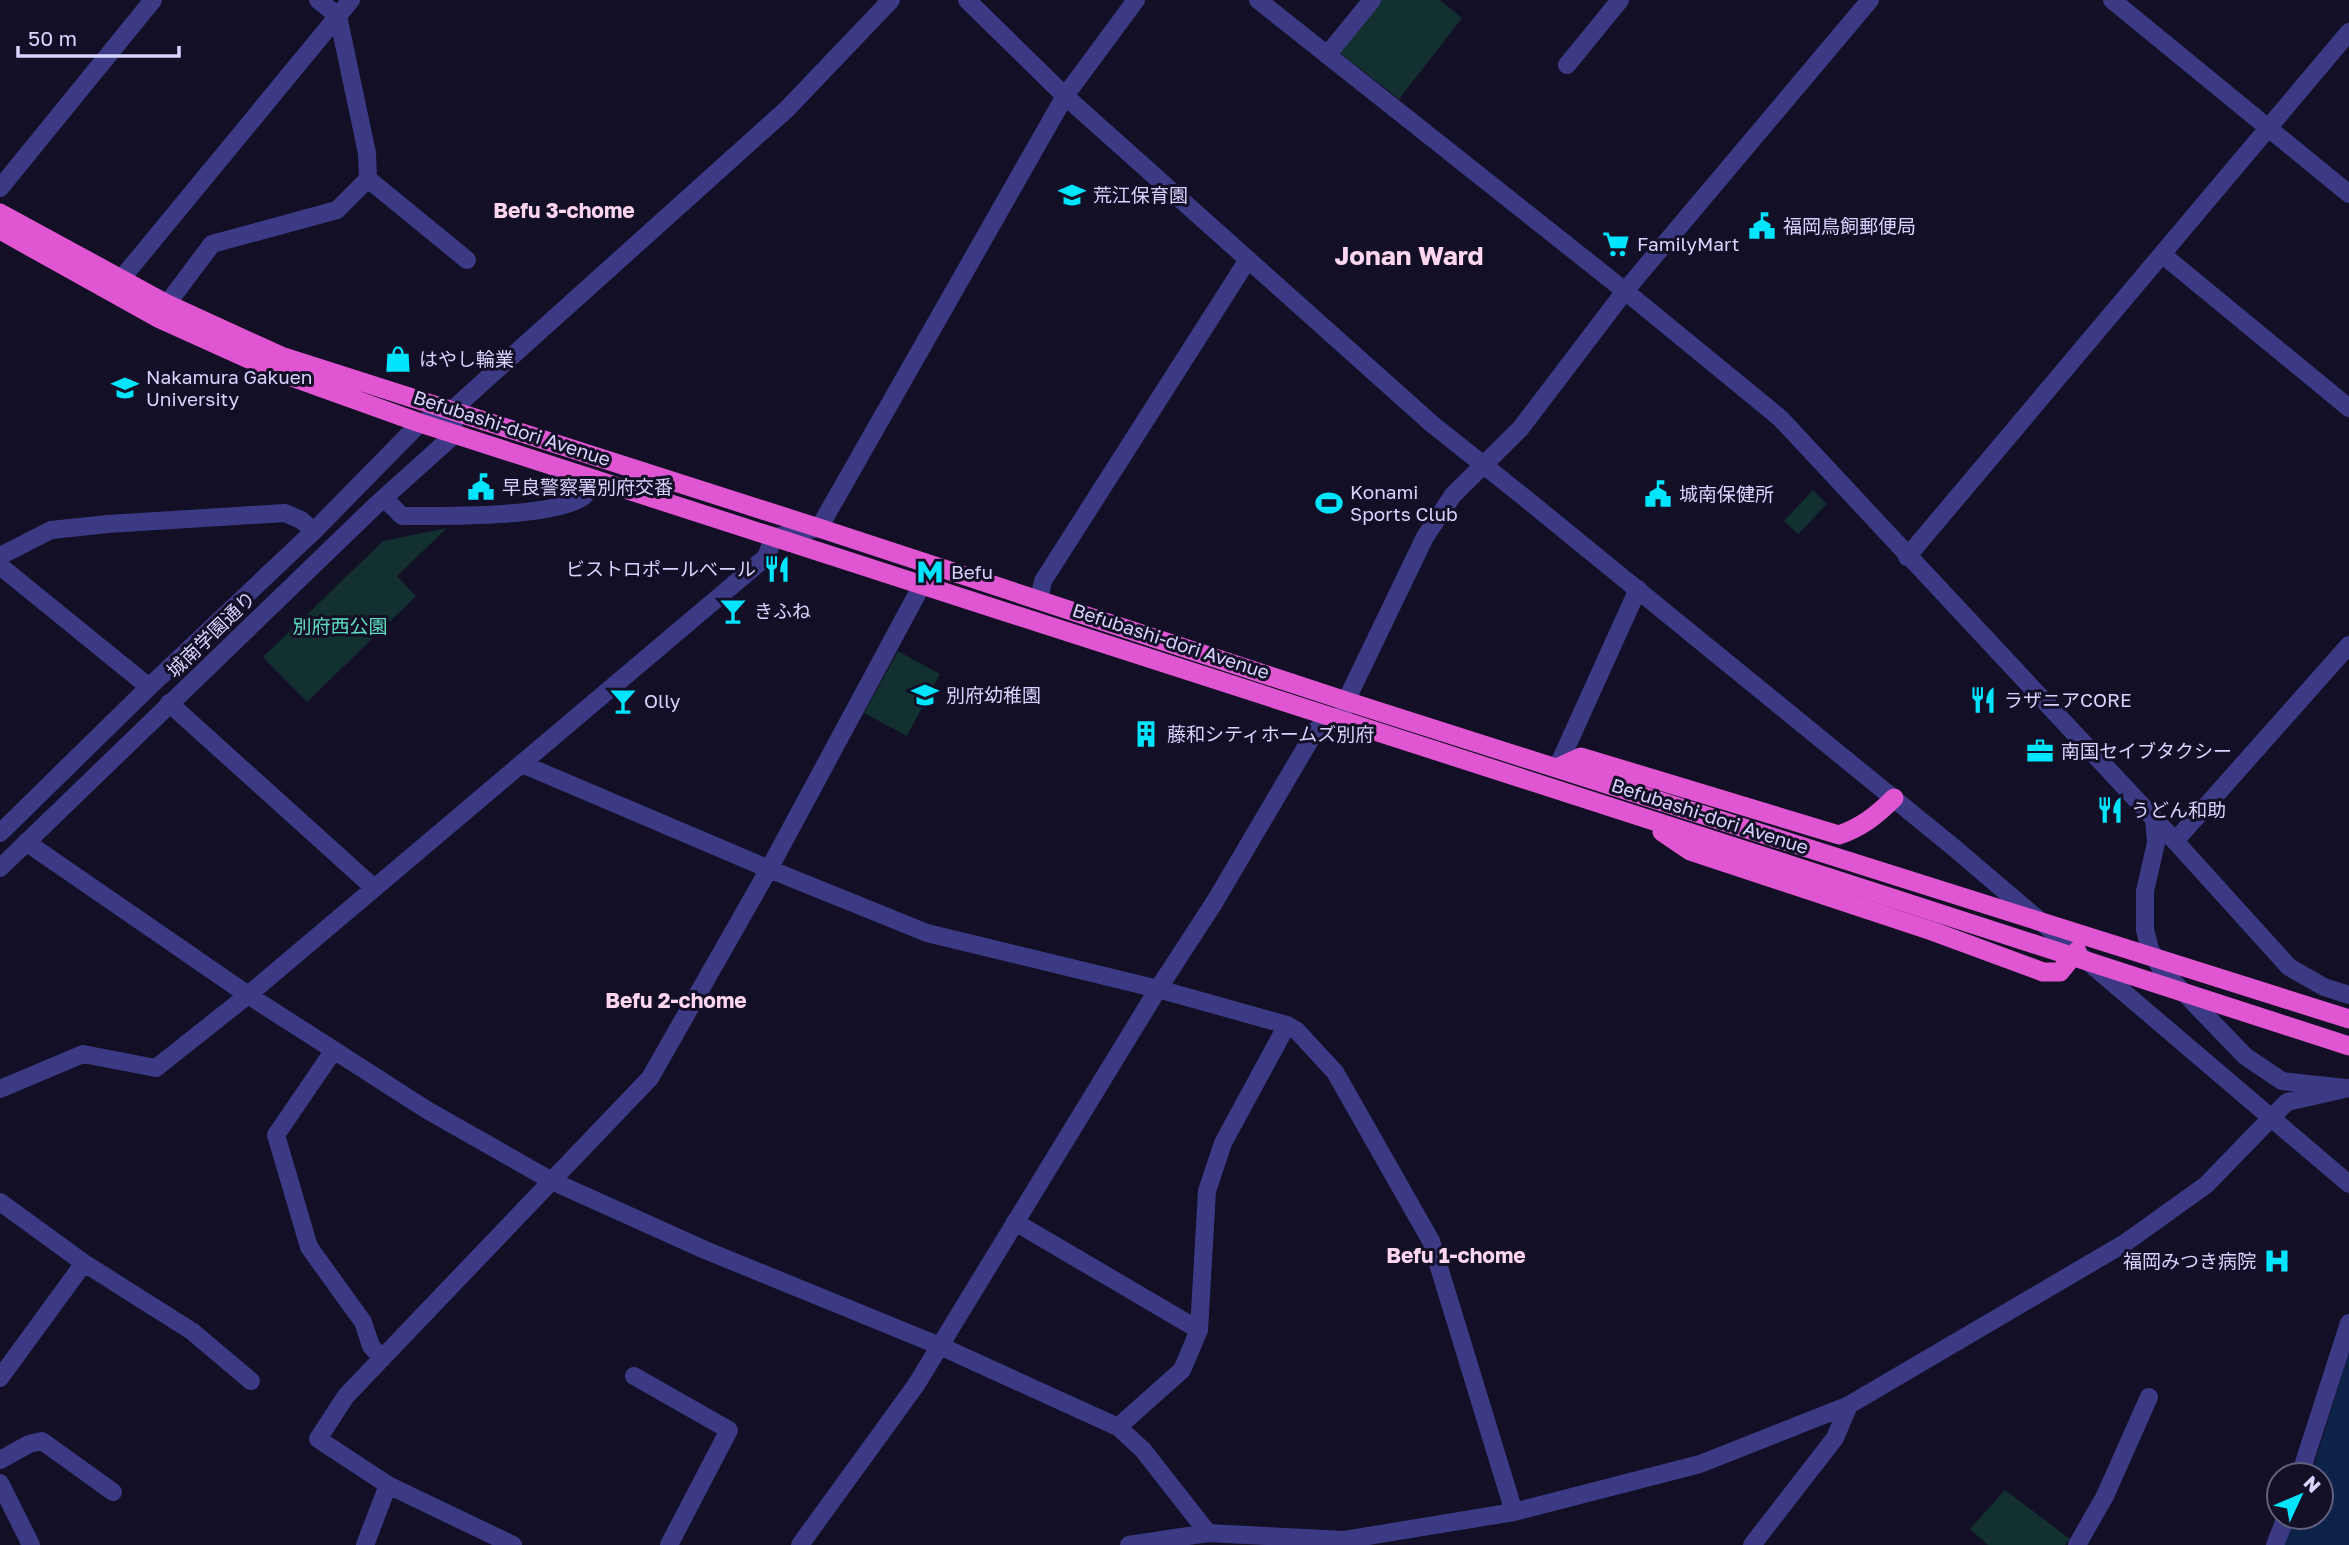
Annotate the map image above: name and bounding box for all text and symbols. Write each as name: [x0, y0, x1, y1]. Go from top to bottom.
scale bar: [18, 14, 178, 58]
text: 50 m: [28, 25, 77, 51]
school or university icon: 荒江保育園: [1057, 180, 1087, 210]
place label: 荒江保育園: [1093, 183, 1188, 206]
district label: Befu 3-chome: [493, 197, 635, 223]
public building icon: 福岡鳥飼郵便局: [1747, 211, 1777, 241]
place label: 福岡鳥飼郵便局: [1783, 214, 1916, 237]
supermarket icon: FamilyMart: [1601, 229, 1631, 259]
place label: FamilyMart: [1637, 232, 1739, 255]
district label: Jonan Ward: [1335, 240, 1483, 271]
shop icon: はやし輪業: [383, 344, 413, 374]
place label: はやし輪業: [419, 347, 514, 370]
place label: Nakamura Gakuen University: [146, 365, 313, 410]
school or university icon: Nakamura Gakuen University: [110, 373, 140, 403]
street label: Befubashi-dori Avenue: [411, 385, 614, 470]
public building icon: 早良警察署別府交番: [466, 472, 496, 502]
place label: 早良警察署別府交番: [502, 475, 673, 498]
public building icon: 城南保健所: [1643, 479, 1673, 509]
place label: Konami Sports Club: [1350, 480, 1458, 525]
place label: 城南保健所: [1679, 482, 1774, 505]
sports icon: Konami Sports Club: [1314, 488, 1344, 518]
restaurant icon: ビストロポールべール: [762, 554, 792, 584]
place label: ビストロポールべール: [566, 557, 756, 580]
metro station icon: Befu: [915, 557, 945, 587]
place label: Befu: [951, 560, 993, 583]
street label: 城南学園通り: [162, 586, 260, 682]
bar icon: きふね: [718, 596, 748, 626]
street label: Befubashi-dori Avenue: [1070, 598, 1273, 683]
place label: きふね: [754, 599, 811, 622]
park label: 別府西公園: [292, 614, 388, 637]
school or university icon: 別府幼稚園: [910, 680, 940, 710]
place label: 別府幼稚園: [946, 683, 1041, 706]
restaurant icon: ラザニアCORE: [1968, 685, 1998, 715]
bar icon: Olly: [608, 686, 638, 716]
place label: ラザニアCORE: [2004, 688, 2132, 711]
place label: Olly: [644, 689, 681, 712]
building icon: 藤和シティホームズ別府: [1131, 719, 1161, 749]
place label: 藤和シティホームズ別府: [1167, 722, 1374, 745]
office icon: 南国セイブタクシー: [2025, 736, 2055, 766]
place label: 南国セイブタクシー: [2061, 739, 2232, 762]
street label: Befubashi-dori Avenue: [1609, 773, 1812, 858]
restaurant icon: うどん和助: [2095, 795, 2125, 825]
place label: うどん和助: [2131, 798, 2226, 821]
district label: Befu 2-chome: [605, 987, 747, 1013]
district label: Befu 1-chome: [1386, 1242, 1526, 1268]
hospital icon: 福岡みつき病院: [2262, 1246, 2292, 1276]
place label: 福岡みつき病院: [2123, 1249, 2256, 1272]
north arrow: [2265, 1461, 2335, 1531]
text: N: [2299, 1471, 2326, 1497]

